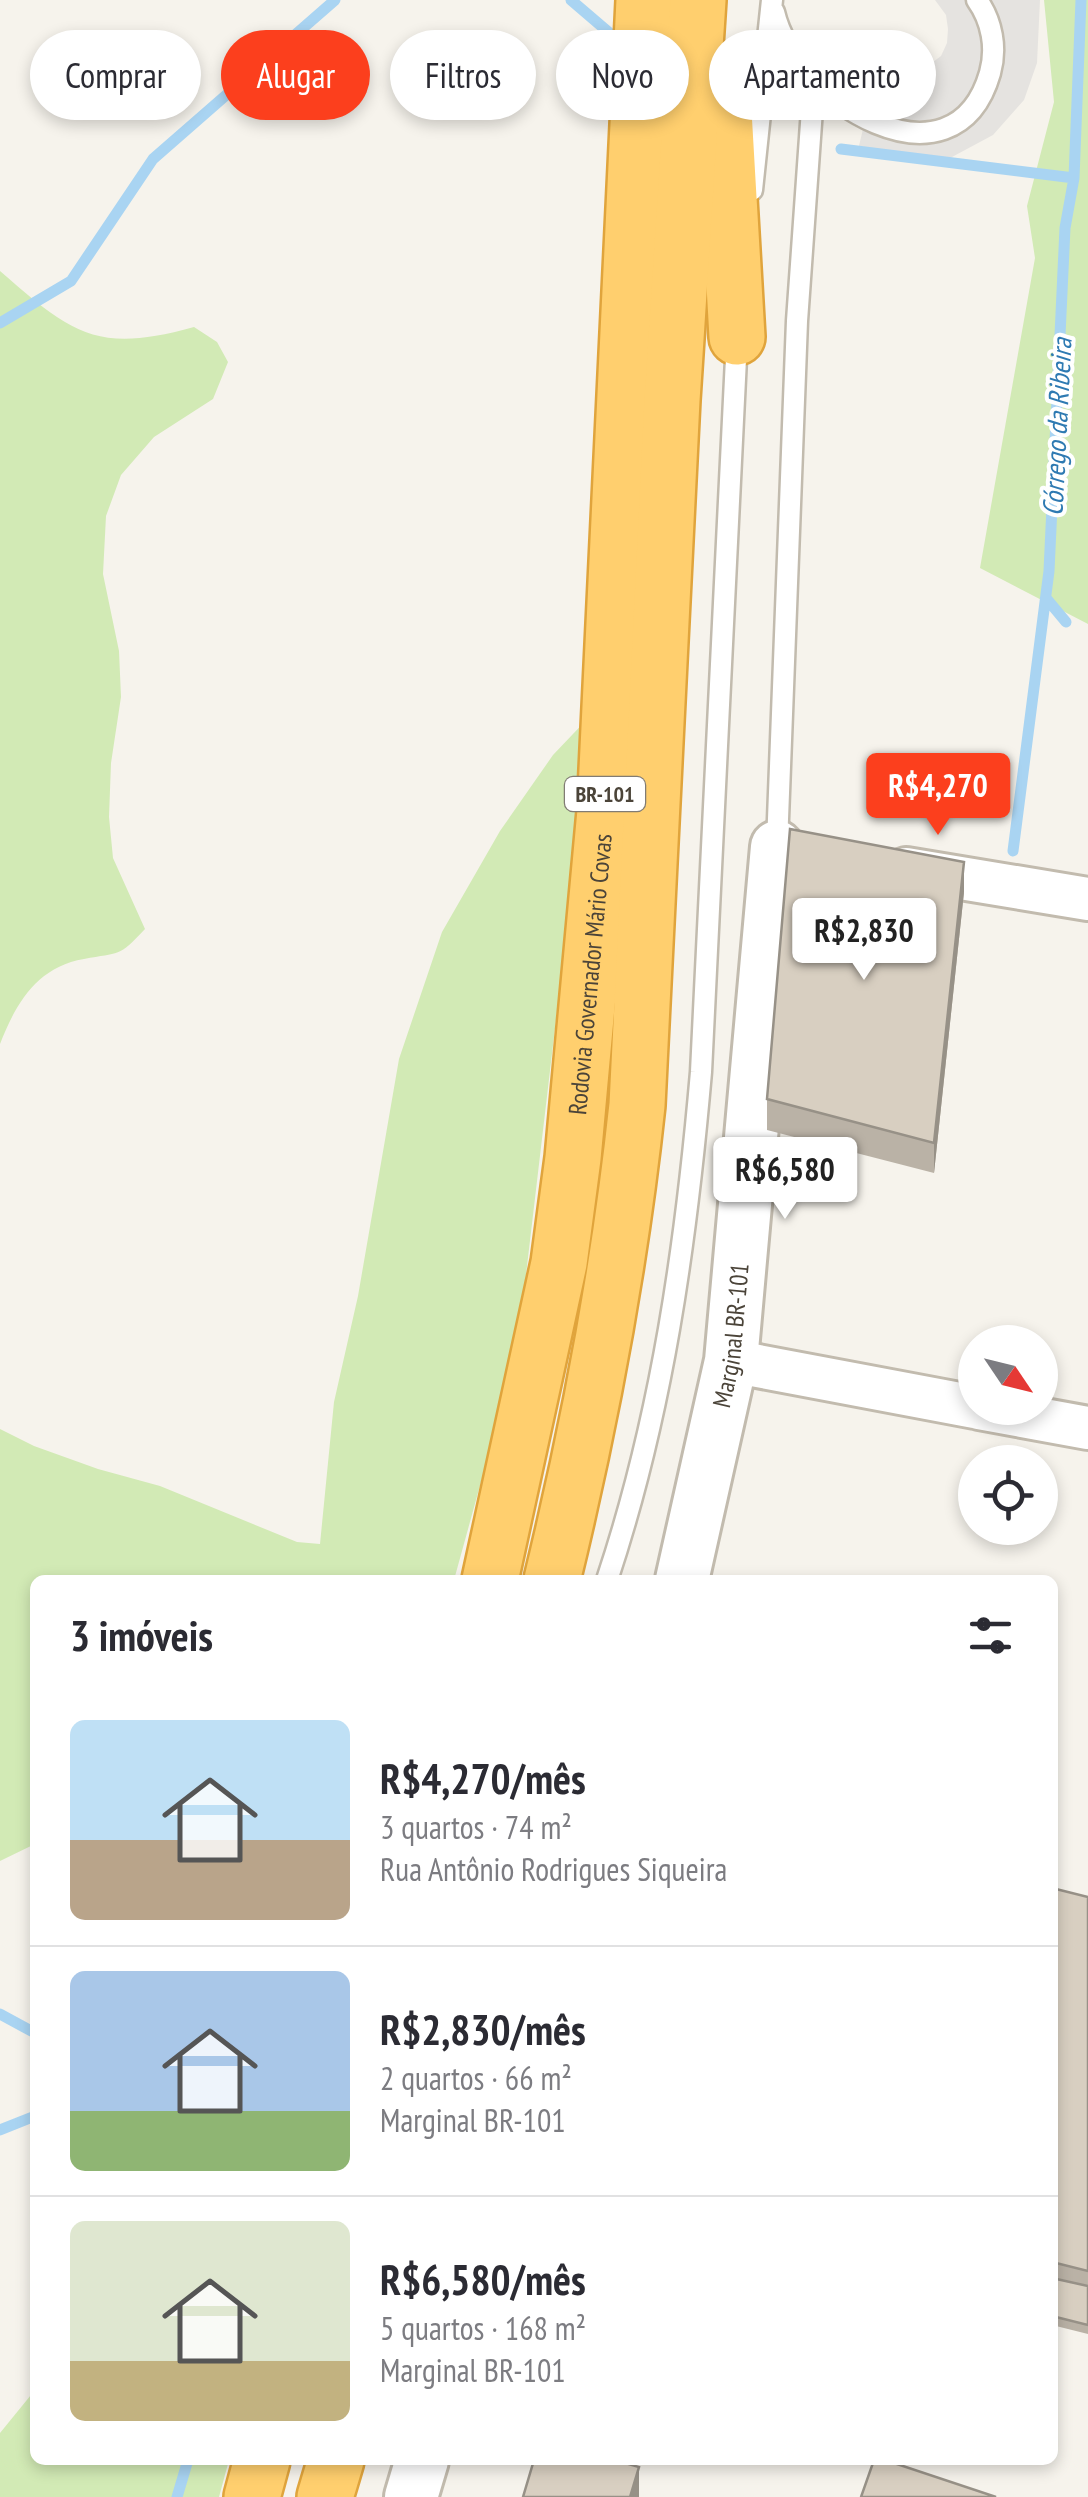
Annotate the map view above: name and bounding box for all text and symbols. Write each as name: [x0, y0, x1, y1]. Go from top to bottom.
chip: Comprar: [30, 30, 201, 120]
chip: Alugar: [221, 30, 370, 120]
chip: Filtros: [390, 30, 536, 120]
chip: Novo: [556, 30, 689, 120]
chip: Apartamento: [709, 30, 936, 120]
water label: Córrego da Ribeira: [1033, 335, 1080, 517]
pin: R$4,270: [846, 753, 1030, 838]
text: R$4,270: [888, 764, 988, 806]
road number: BR-101: [565, 777, 645, 811]
street label: Rodovia Governador Mário Covas: [561, 832, 619, 1116]
pin: R$2,830: [772, 898, 956, 983]
text: R$2,830: [814, 909, 914, 951]
pin: R$6,580: [693, 1137, 877, 1222]
text: R$6,580: [735, 1148, 835, 1190]
street label: Marginal BR-101: [705, 1262, 756, 1410]
north arrow: [958, 1325, 1058, 1425]
map controls: [958, 1325, 1058, 1545]
button: locate: [958, 1445, 1058, 1545]
text: 3 imóveis: [70, 1608, 213, 1663]
icon: filters: [963, 1608, 1018, 1663]
text: R$4,270/mês: [380, 1751, 586, 1806]
icon: home: [150, 1760, 270, 1880]
text: 3 quartos · 74 m²: [380, 1806, 572, 1848]
text: Rua Antônio Rodrigues Siqueira: [380, 1848, 727, 1890]
text: R$2,830/mês: [380, 2002, 586, 2057]
icon: home: [150, 2011, 270, 2131]
text: 2 quartos · 66 m²: [380, 2057, 572, 2099]
text: Marginal BR-101: [380, 2099, 566, 2141]
text: R$6,580/mês: [380, 2252, 586, 2307]
icon: home: [150, 2261, 270, 2381]
text: 5 quartos · 168 m²: [380, 2307, 586, 2349]
text: Marginal BR-101: [380, 2349, 566, 2391]

